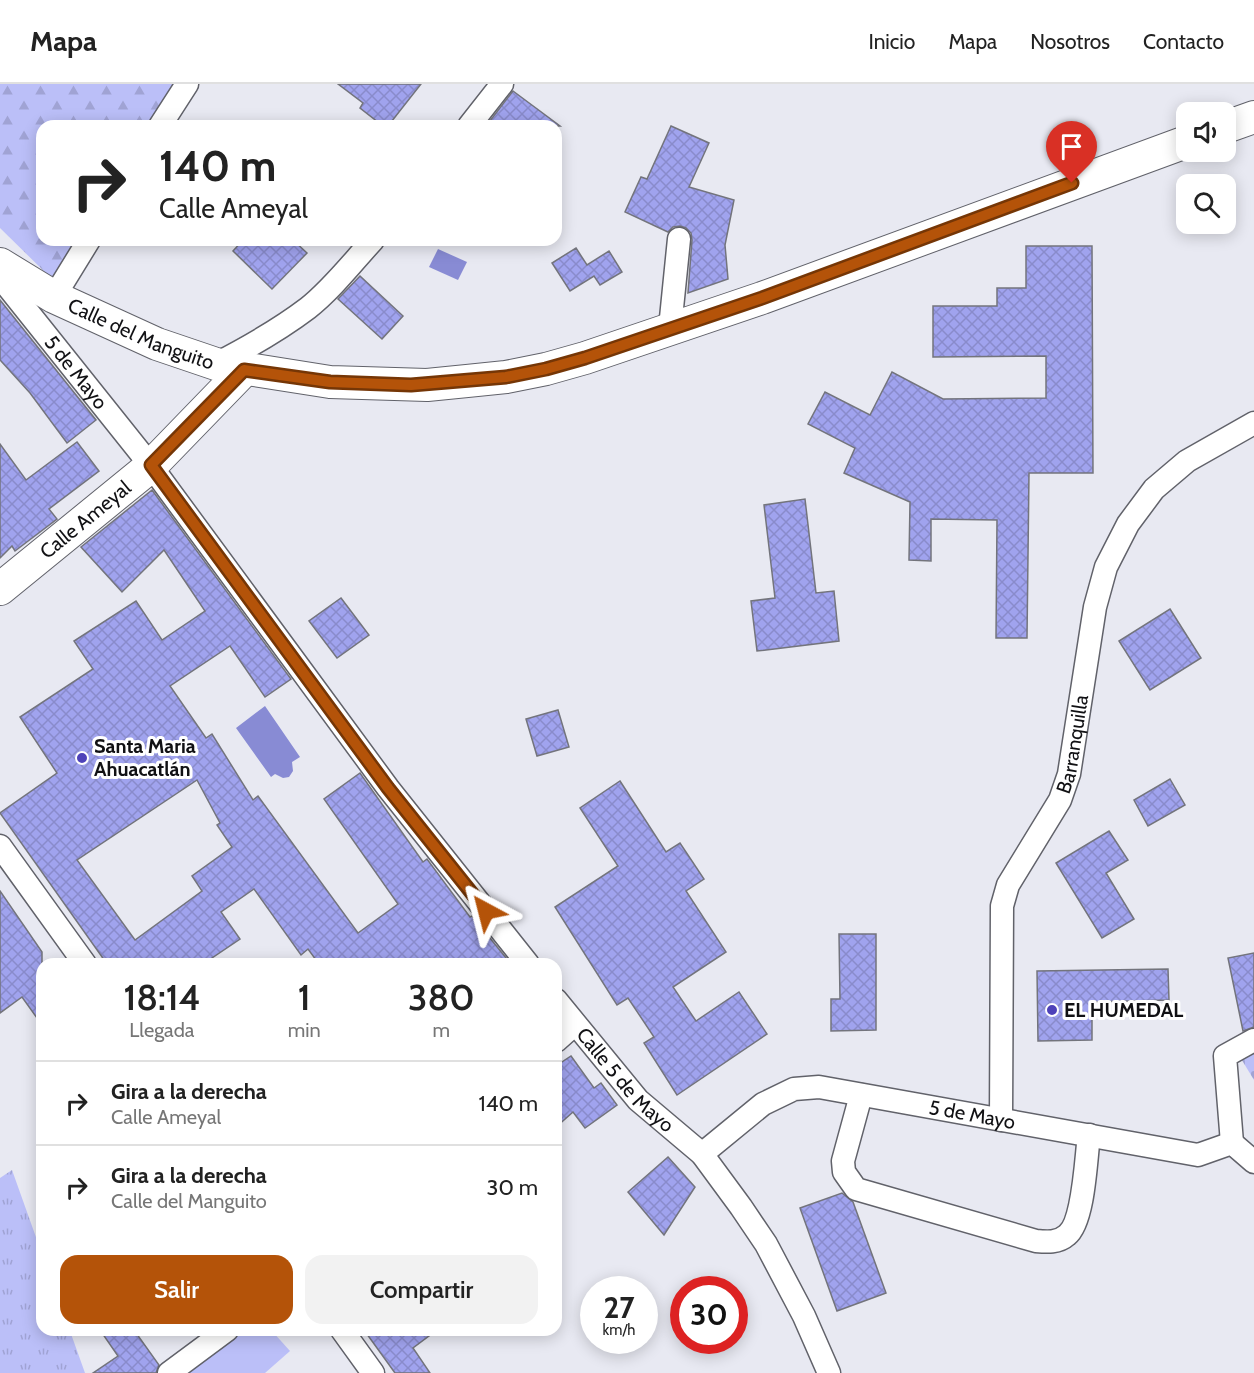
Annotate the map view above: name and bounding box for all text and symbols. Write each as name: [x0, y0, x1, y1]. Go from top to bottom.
text: Mapa: [30, 24, 97, 58]
text: Inicio: [868, 29, 915, 54]
text: Mapa: [948, 29, 997, 54]
text: Nosotros: [1030, 29, 1110, 54]
text: Contacto: [1143, 29, 1224, 54]
map controls: [1176, 102, 1236, 234]
button: sound: [1176, 102, 1236, 162]
pin: [1046, 121, 1097, 183]
icon: arrive: [1055, 130, 1088, 163]
text: 140 m: [159, 140, 276, 192]
icon: right: [60, 144, 138, 222]
button: search: [1176, 174, 1236, 234]
text: Calle Ameyal: [159, 192, 308, 225]
street label: Calle del Manguito: [64, 293, 217, 374]
street label: 5 de Mayo: [39, 331, 113, 414]
street label: Calle Ameyal: [35, 475, 136, 564]
street label: Barranquilla: [1051, 693, 1093, 797]
place label: Santa Maria Ahuacatlán: [94, 734, 196, 781]
marker: Santa Maria Ahuacatlán: [75, 751, 89, 765]
position arrow: [454, 879, 518, 943]
text: 18:14: [123, 975, 200, 1019]
text: 1: [298, 975, 311, 1019]
text: 380: [408, 975, 475, 1019]
place label: EL HUMEDAL: [1064, 998, 1183, 1022]
marker: EL HUMEDAL: [1045, 1003, 1059, 1017]
text: Llegada: [129, 1018, 194, 1042]
text: min: [288, 1018, 321, 1042]
text: m: [433, 1018, 450, 1042]
street label: Calle 5 de Mayo: [572, 1023, 679, 1137]
text: Gira a la derecha: [111, 1078, 267, 1105]
icon: right: [60, 1087, 93, 1120]
text: 140 m: [479, 1090, 538, 1117]
street label: 5 de Mayo: [927, 1095, 1017, 1134]
text: Calle Ameyal: [111, 1105, 221, 1129]
text: Gira a la derecha: [111, 1162, 267, 1189]
icon: right: [60, 1171, 93, 1204]
text: 30 m: [486, 1174, 538, 1201]
text: Calle del Manguito: [111, 1189, 267, 1213]
button: Salir: [60, 1255, 293, 1324]
button: Compartir: [305, 1255, 538, 1324]
speed limit sign: 30: [670, 1276, 748, 1354]
text: 27: [603, 1289, 635, 1326]
text: km/h: [603, 1321, 635, 1339]

